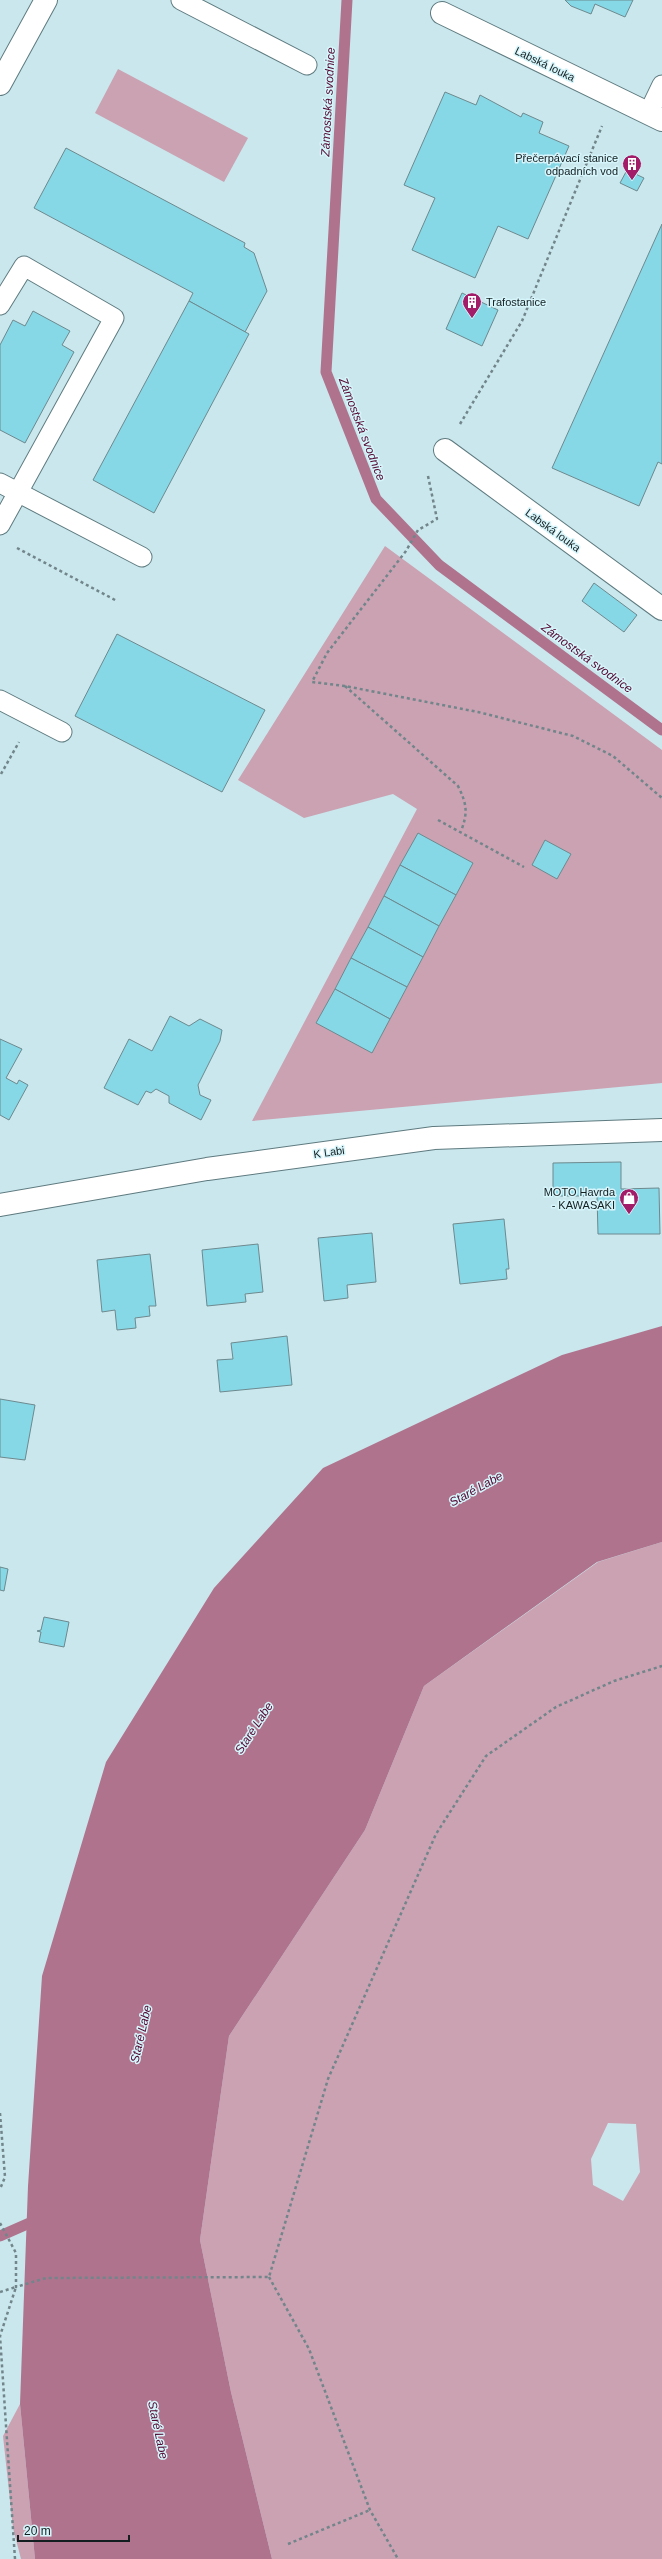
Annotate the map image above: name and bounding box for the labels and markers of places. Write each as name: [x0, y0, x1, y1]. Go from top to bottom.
place label: Přečerpávací stanice odpadních vod: [515, 152, 618, 177]
building icon: Přečerpávací stanice odpadních vod: [621, 153, 643, 181]
building icon: Trafostanice: [461, 291, 483, 319]
place label: Trafostanice: [486, 296, 546, 308]
place label: MOTO Havrda - KAWASAKI: [544, 1186, 616, 1211]
shop icon: MOTO Havrda - KAWASAKI: [618, 1187, 640, 1215]

